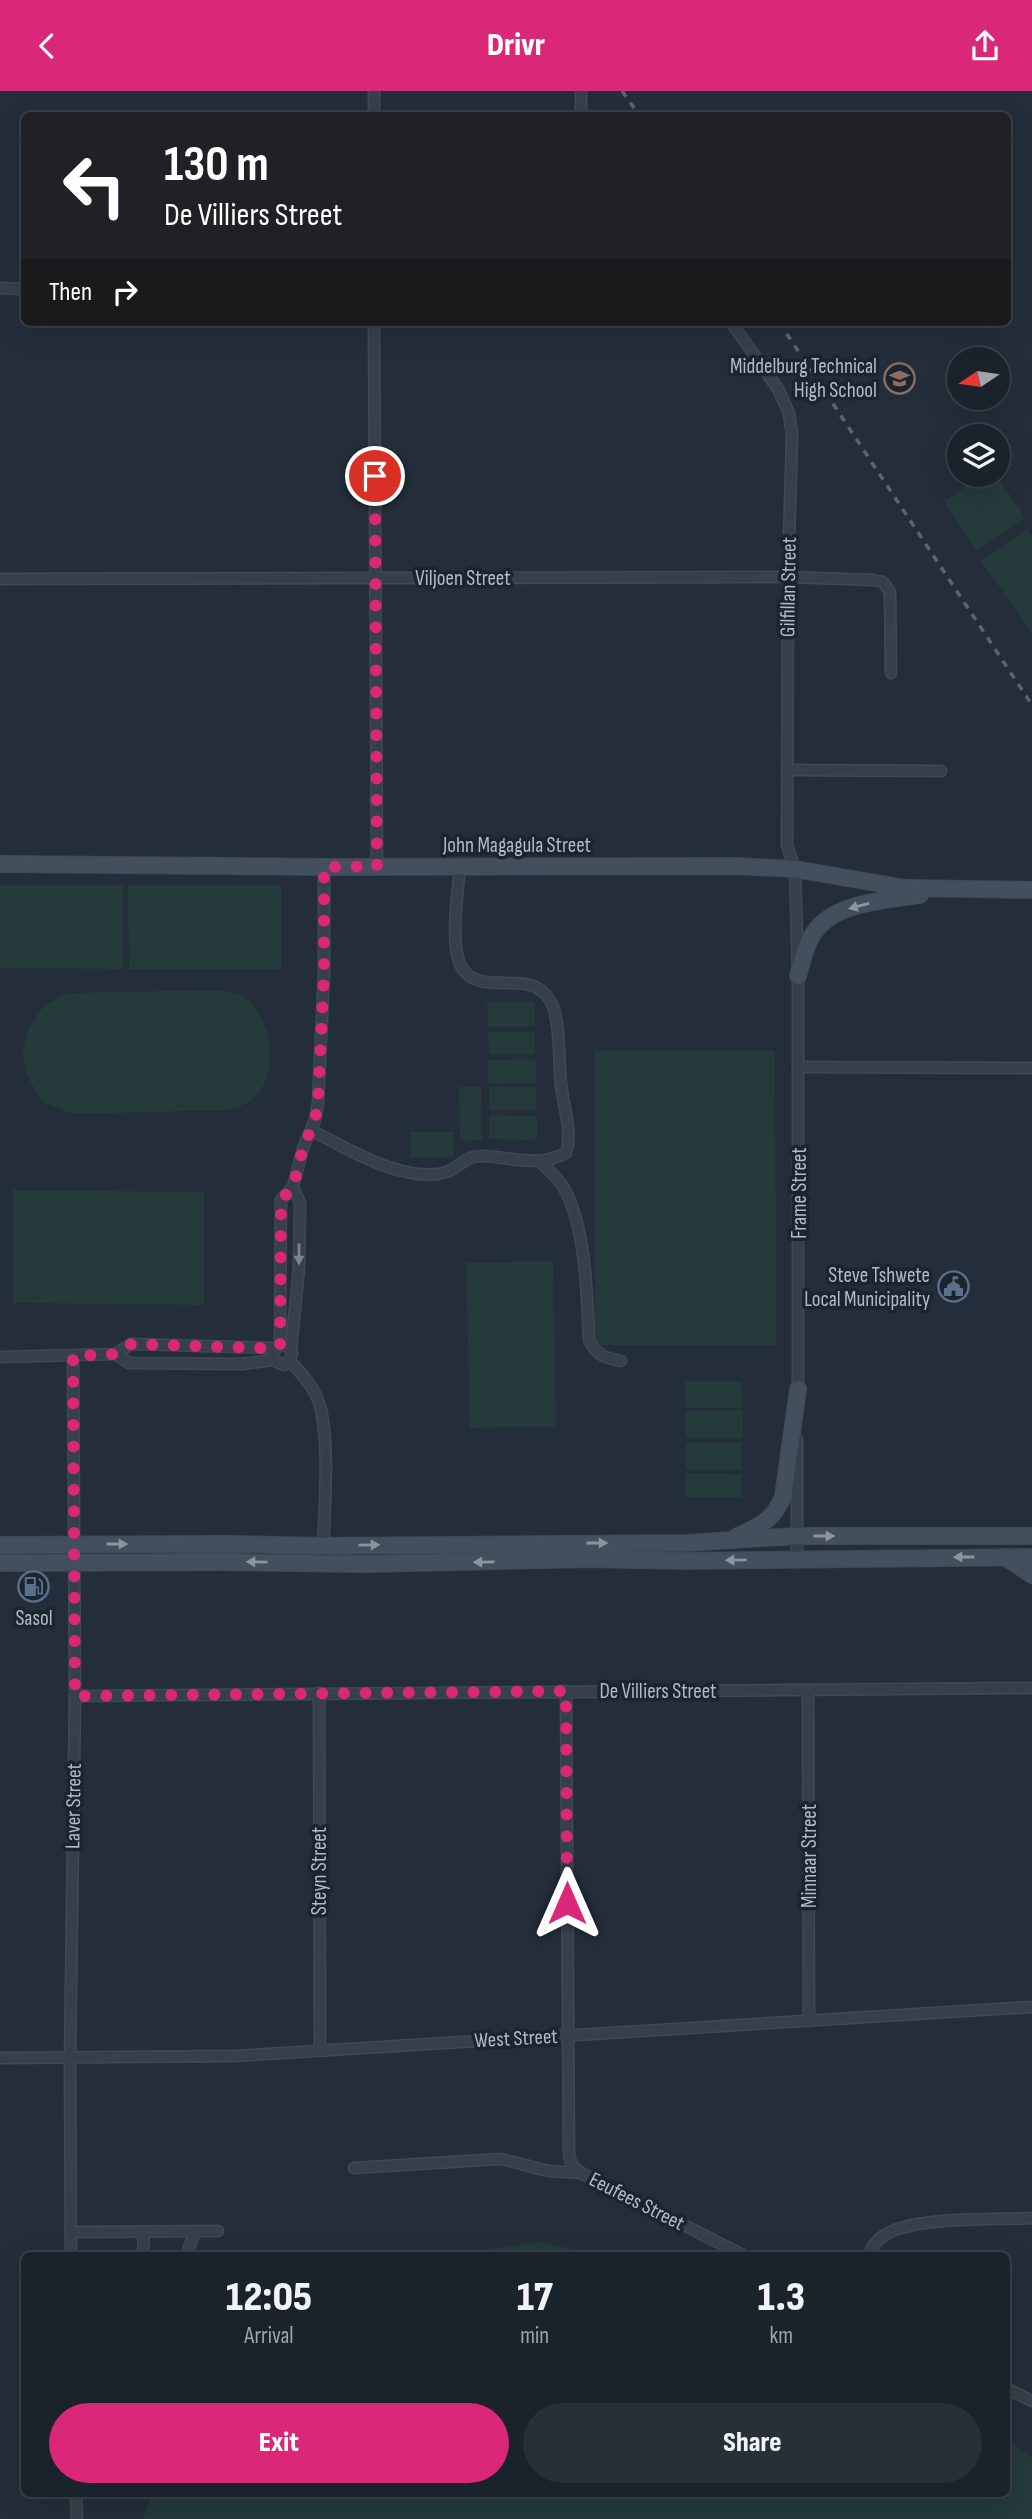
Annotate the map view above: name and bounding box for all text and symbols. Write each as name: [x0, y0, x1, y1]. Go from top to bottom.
text: Drivr: [487, 26, 545, 65]
icon: back: [28, 27, 66, 65]
icon: share: [966, 27, 1004, 65]
text: 130 m: [164, 136, 269, 195]
icon: left: [49, 140, 140, 231]
text: De Villiers Street: [164, 196, 342, 235]
icon: right: [106, 273, 144, 311]
text: Then: [49, 277, 92, 308]
north arrow: [947, 347, 1010, 409]
map controls: [947, 347, 1010, 487]
place label: Middelburg Technical High School: [730, 354, 877, 403]
school or university icon: Middelburg Technical High School: [883, 361, 917, 395]
button: layers: [947, 424, 1010, 487]
pin: [345, 446, 405, 506]
icon: arrive: [356, 457, 394, 495]
street label: Gilfillan Street: [775, 537, 802, 637]
street label: Viljoen Street: [415, 566, 511, 591]
street label: John Magagula Street: [442, 833, 591, 858]
one-way arrow: [849, 902, 870, 912]
street label: Frame Street: [787, 1147, 812, 1239]
one-way arrow: [293, 1243, 305, 1265]
place label: Steve Tshwete Local Municipality: [804, 1263, 930, 1312]
public building icon: Steve Tshwete Local Municipality: [936, 1270, 970, 1304]
one-way arrow: [813, 1530, 835, 1542]
one-way arrow: [586, 1537, 608, 1549]
one-way arrow: [106, 1538, 128, 1550]
one-way arrow: [358, 1539, 380, 1551]
one-way arrow: [953, 1551, 975, 1563]
one-way arrow: [725, 1554, 747, 1566]
one-way arrow: [246, 1556, 268, 1568]
one-way arrow: [473, 1556, 495, 1567]
fuel station icon: Sasol: [17, 1569, 51, 1603]
place label: Sasol: [15, 1606, 53, 1631]
street label: De Villiers Street: [600, 1679, 716, 1704]
street label: Laver Street: [60, 1763, 87, 1849]
street label: Minnaar Street: [797, 1804, 822, 1908]
street label: Steyn Street: [307, 1827, 332, 1915]
position arrow: [530, 1866, 604, 1940]
street label: West Street: [474, 2024, 558, 2053]
street label: Eeufees Street: [585, 2167, 689, 2236]
text: 12:05: [226, 2272, 312, 2323]
text: 17: [517, 2272, 553, 2323]
text: 1.3: [757, 2272, 805, 2323]
text: Arrival: [244, 2322, 294, 2350]
text: min: [520, 2322, 549, 2350]
text: km: [770, 2322, 793, 2350]
button: Exit: [49, 2403, 509, 2483]
button: Share: [523, 2403, 982, 2483]

